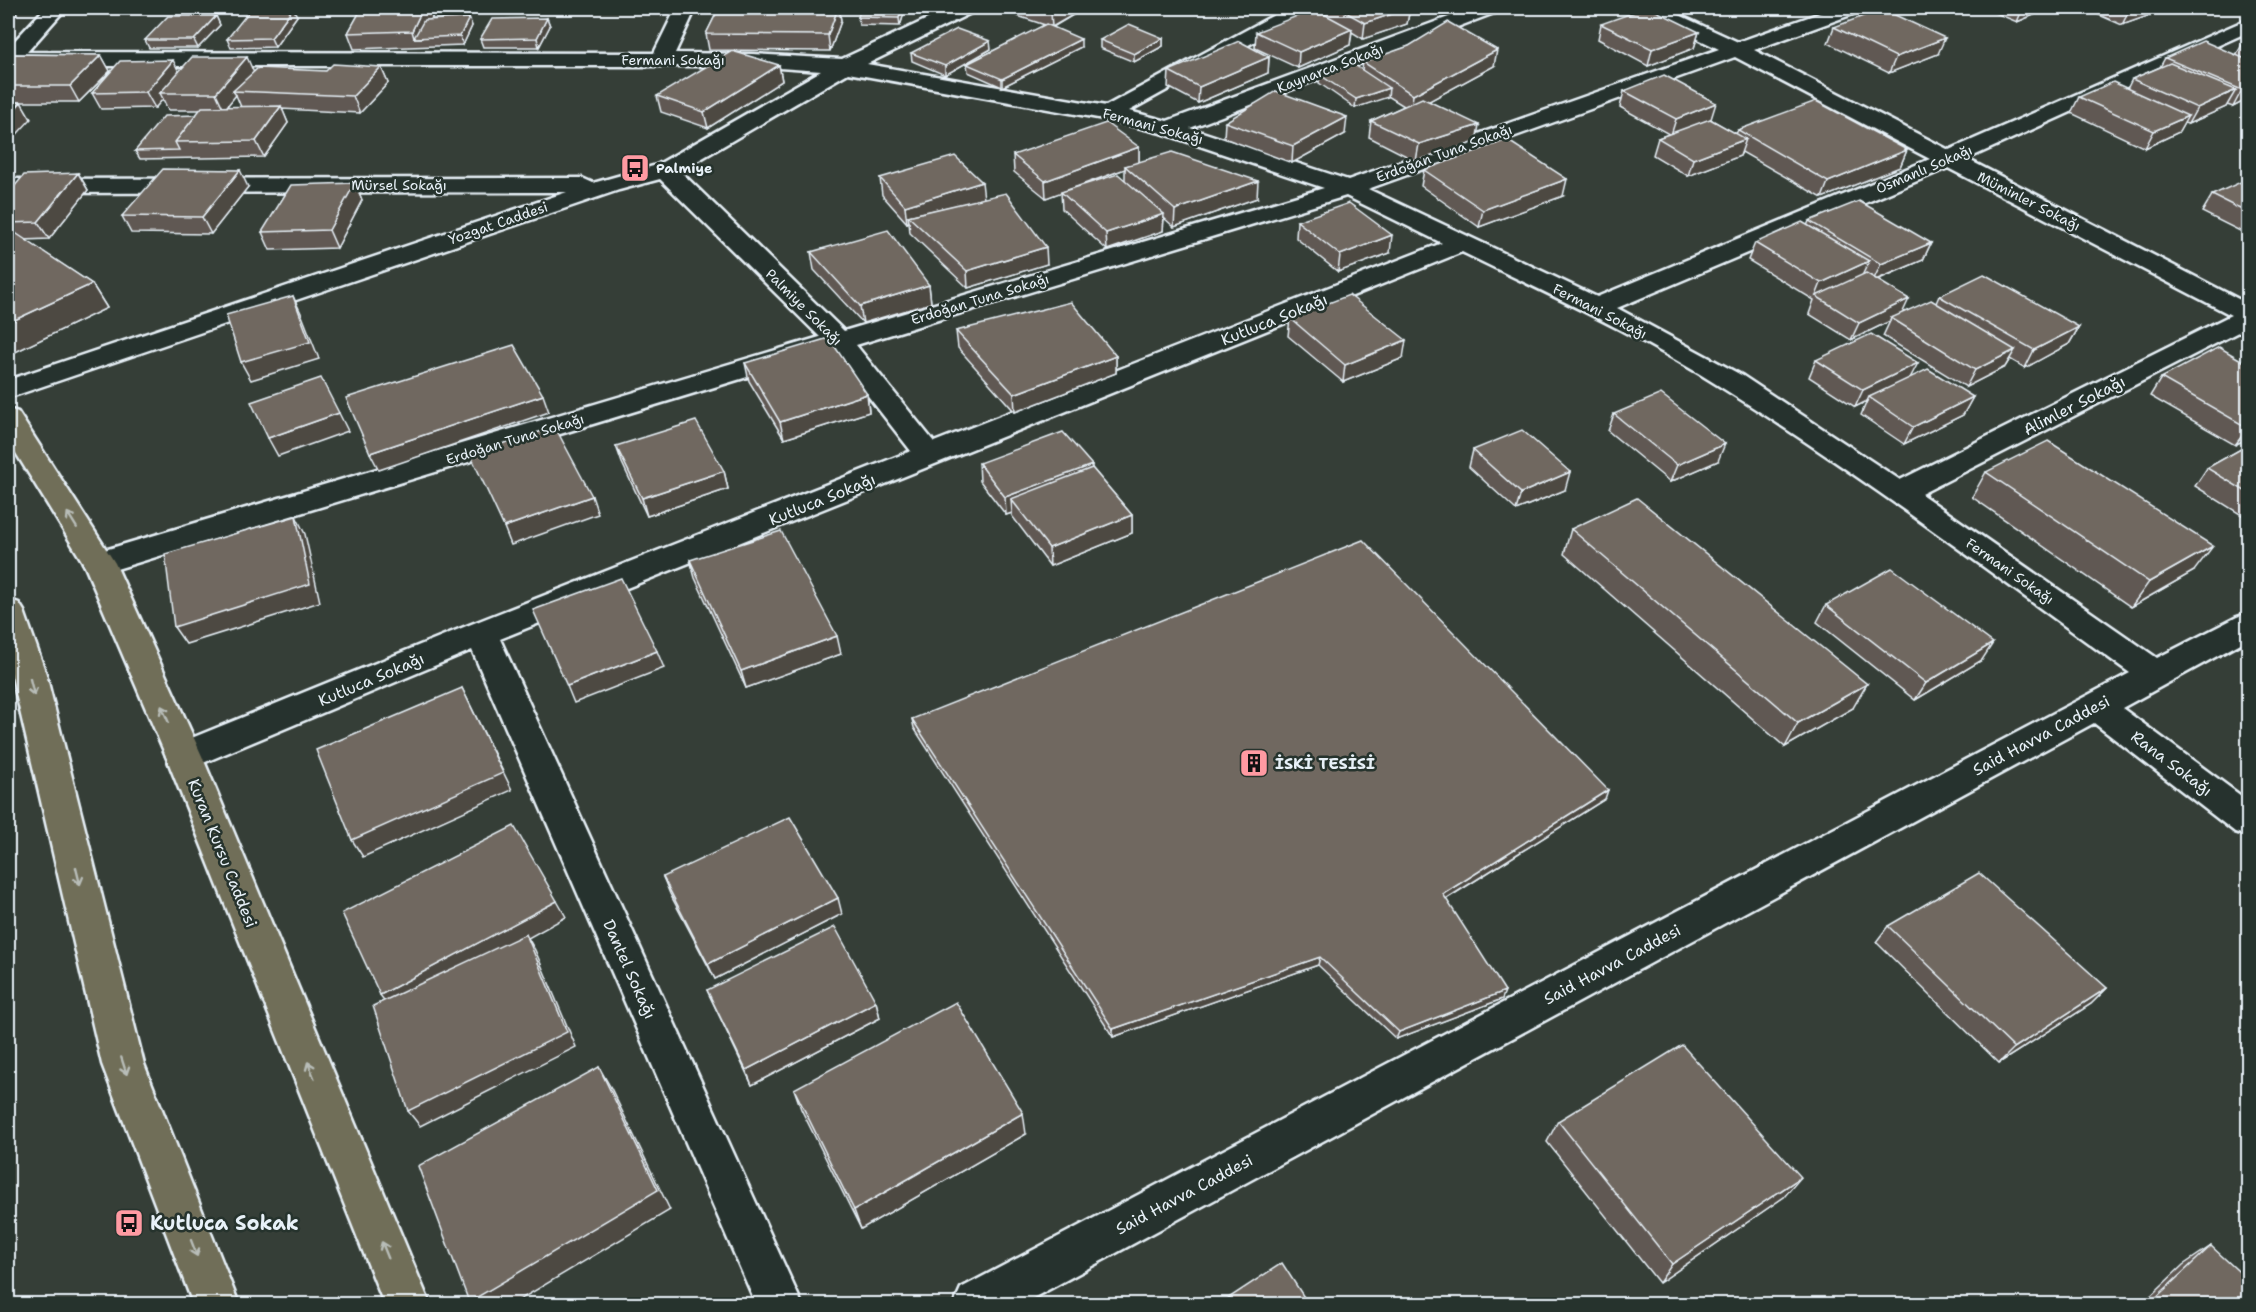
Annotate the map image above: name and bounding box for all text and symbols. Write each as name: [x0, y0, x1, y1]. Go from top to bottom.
street label: Kaynarca Sokağı: [1274, 39, 1386, 97]
street label: Fermani Sokağı: [621, 51, 725, 69]
street label: Fermani Sokağı: [1101, 104, 1205, 148]
street label: Erdoğan Tuna Sokağı: [1373, 120, 1515, 186]
street label: Osmanlı Sokağı: [1873, 141, 1975, 197]
bus stop icon: Palmiye: [619, 152, 651, 184]
place label: Palmiye: [656, 159, 712, 177]
street label: Müminler Sokağı: [1974, 167, 2084, 235]
street label: Mürsel Sokağı: [351, 176, 447, 194]
street label: Yozgat Caddesi: [446, 198, 550, 248]
street label: Palmiye Sokağı: [762, 265, 846, 349]
street label: Erdoğan Tuna Sokağı: [909, 269, 1051, 329]
street label: Fermani Sokağı: [1550, 280, 1650, 342]
street label: Kutluca Sokağı: [1218, 289, 1331, 350]
street label: Alimler Sokağı: [2020, 371, 2129, 440]
street label: Erdoğan Tuna Sokağı: [444, 409, 586, 469]
street label: Kutluca Sokağı: [766, 469, 879, 530]
one-way arrow: [66, 512, 78, 529]
street label: Fermani Sokağı: [1962, 534, 2058, 608]
street label: Kutluca Sokağı: [315, 648, 427, 711]
one-way arrow: [27, 677, 39, 696]
street label: Said Havva Caddesi: [1969, 690, 2113, 780]
one-way arrow: [159, 706, 171, 724]
street label: Rana Sokağı: [2127, 726, 2217, 801]
building icon: İSKİ TESİSİ: [1238, 747, 1270, 779]
place label: İSKİ TESİSİ: [1275, 753, 1375, 774]
street label: Kuran Kursu Caddesi: [183, 776, 262, 931]
one-way arrow: [72, 866, 84, 885]
street label: Dantel Sokağı: [598, 916, 661, 1022]
street label: Said Havva Caddesi: [1540, 919, 1684, 1009]
one-way arrow: [119, 1056, 130, 1075]
one-way arrow: [305, 1061, 316, 1079]
street label: Said Havva Caddesi: [1112, 1149, 1256, 1239]
bus stop icon: Kutluca Sokak: [113, 1207, 145, 1239]
place label: Kutluca Sokak: [150, 1210, 299, 1236]
one-way arrow: [190, 1238, 201, 1256]
one-way arrow: [379, 1242, 390, 1260]

